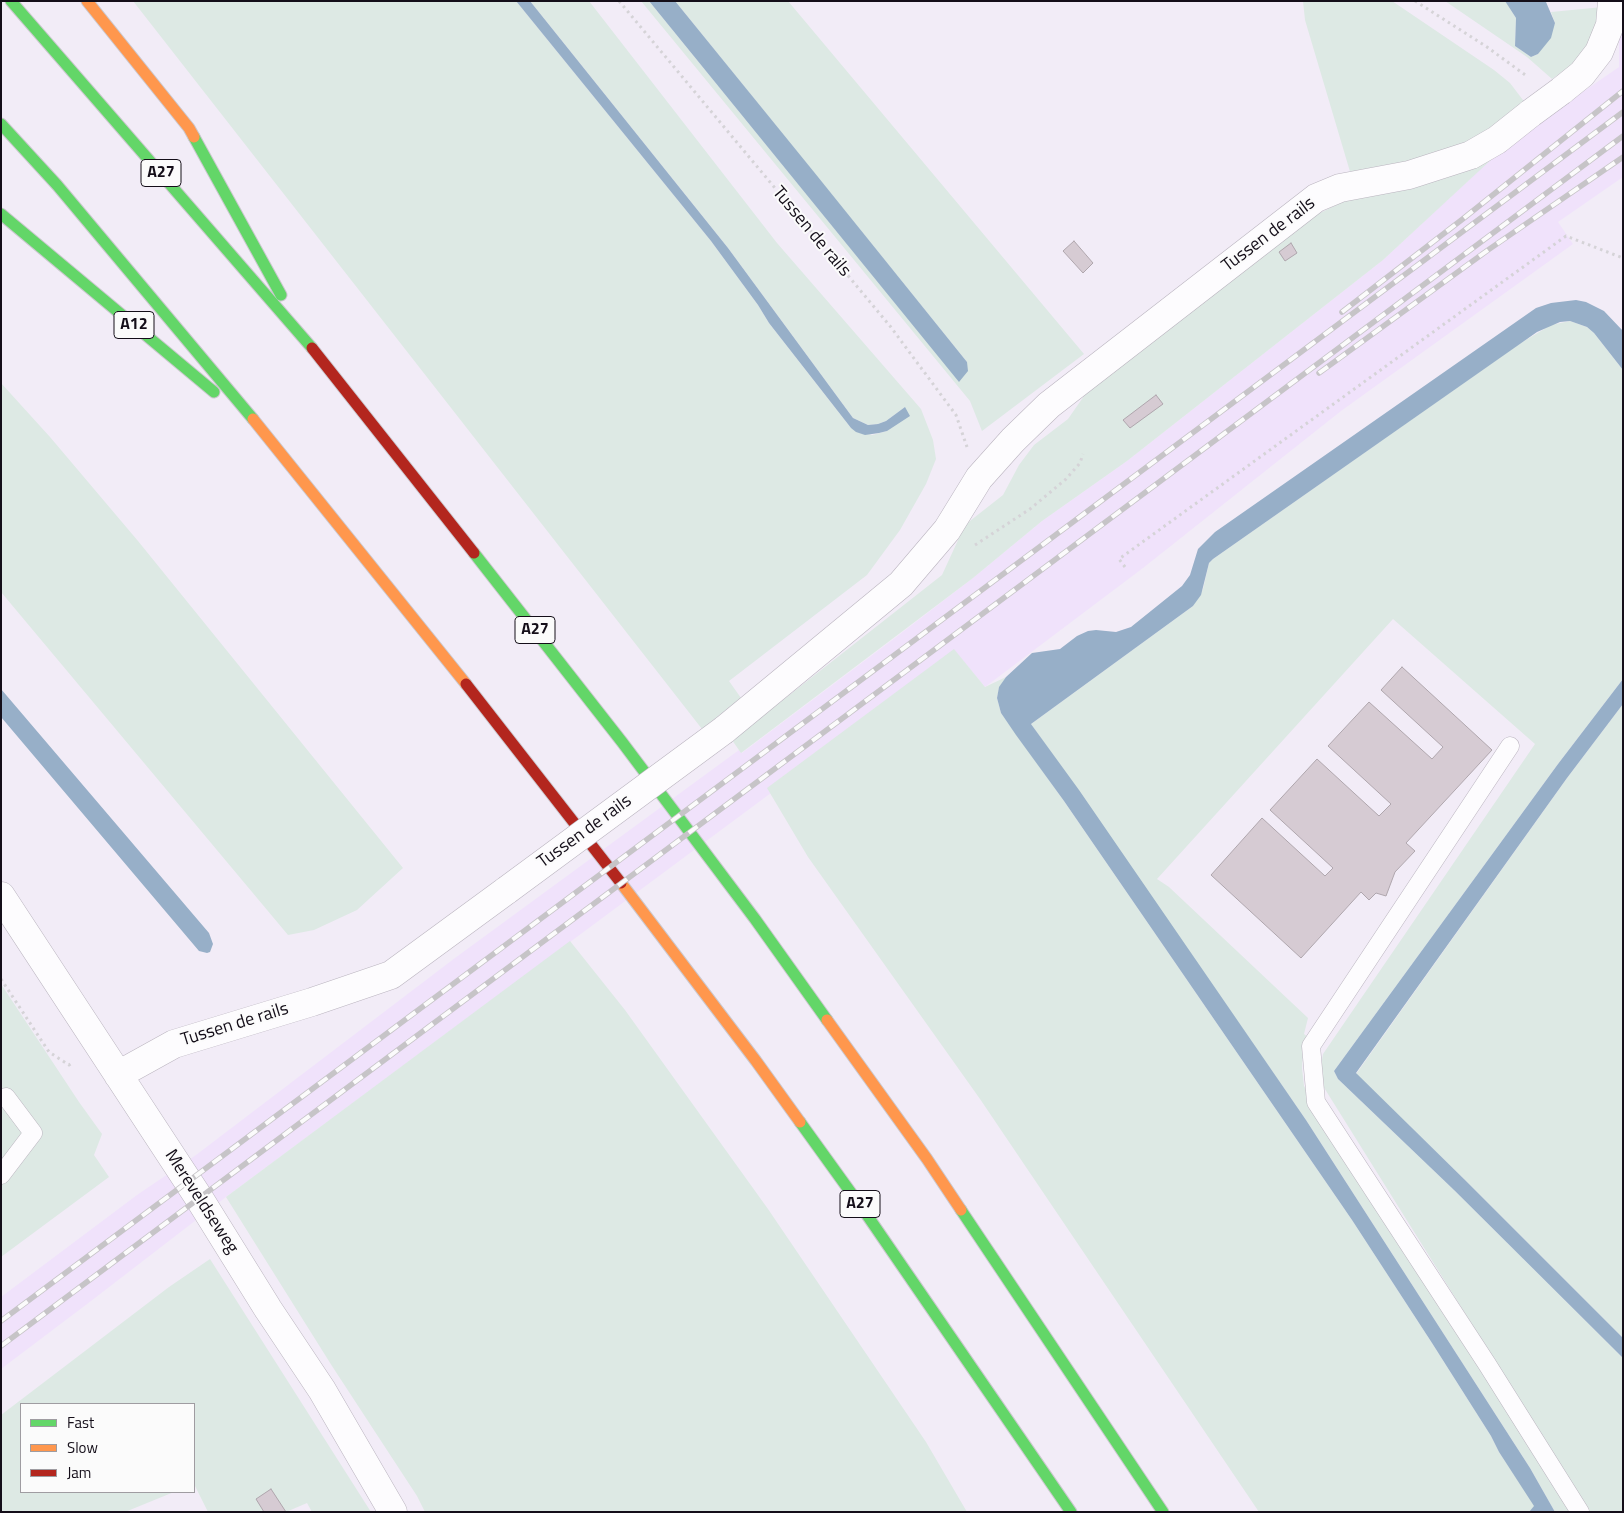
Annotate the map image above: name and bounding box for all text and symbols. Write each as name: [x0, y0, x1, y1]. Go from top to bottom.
road number: A27: [141, 160, 181, 187]
street label: Tussen de rails: [767, 182, 855, 282]
street label: Tussen de rails: [1218, 193, 1320, 277]
road number: A12: [114, 312, 154, 338]
road number: A27: [515, 616, 555, 644]
street label: Tussen de rails: [534, 791, 636, 873]
street label: Tussen de rails: [179, 998, 291, 1052]
street label: Mereveldseweg: [159, 1146, 243, 1258]
road number: A27: [840, 1190, 880, 1218]
legend: [20, 1403, 195, 1493]
text: Fast: [67, 1411, 94, 1434]
text: Slow: [67, 1436, 98, 1459]
text: Jam: [67, 1461, 91, 1484]

